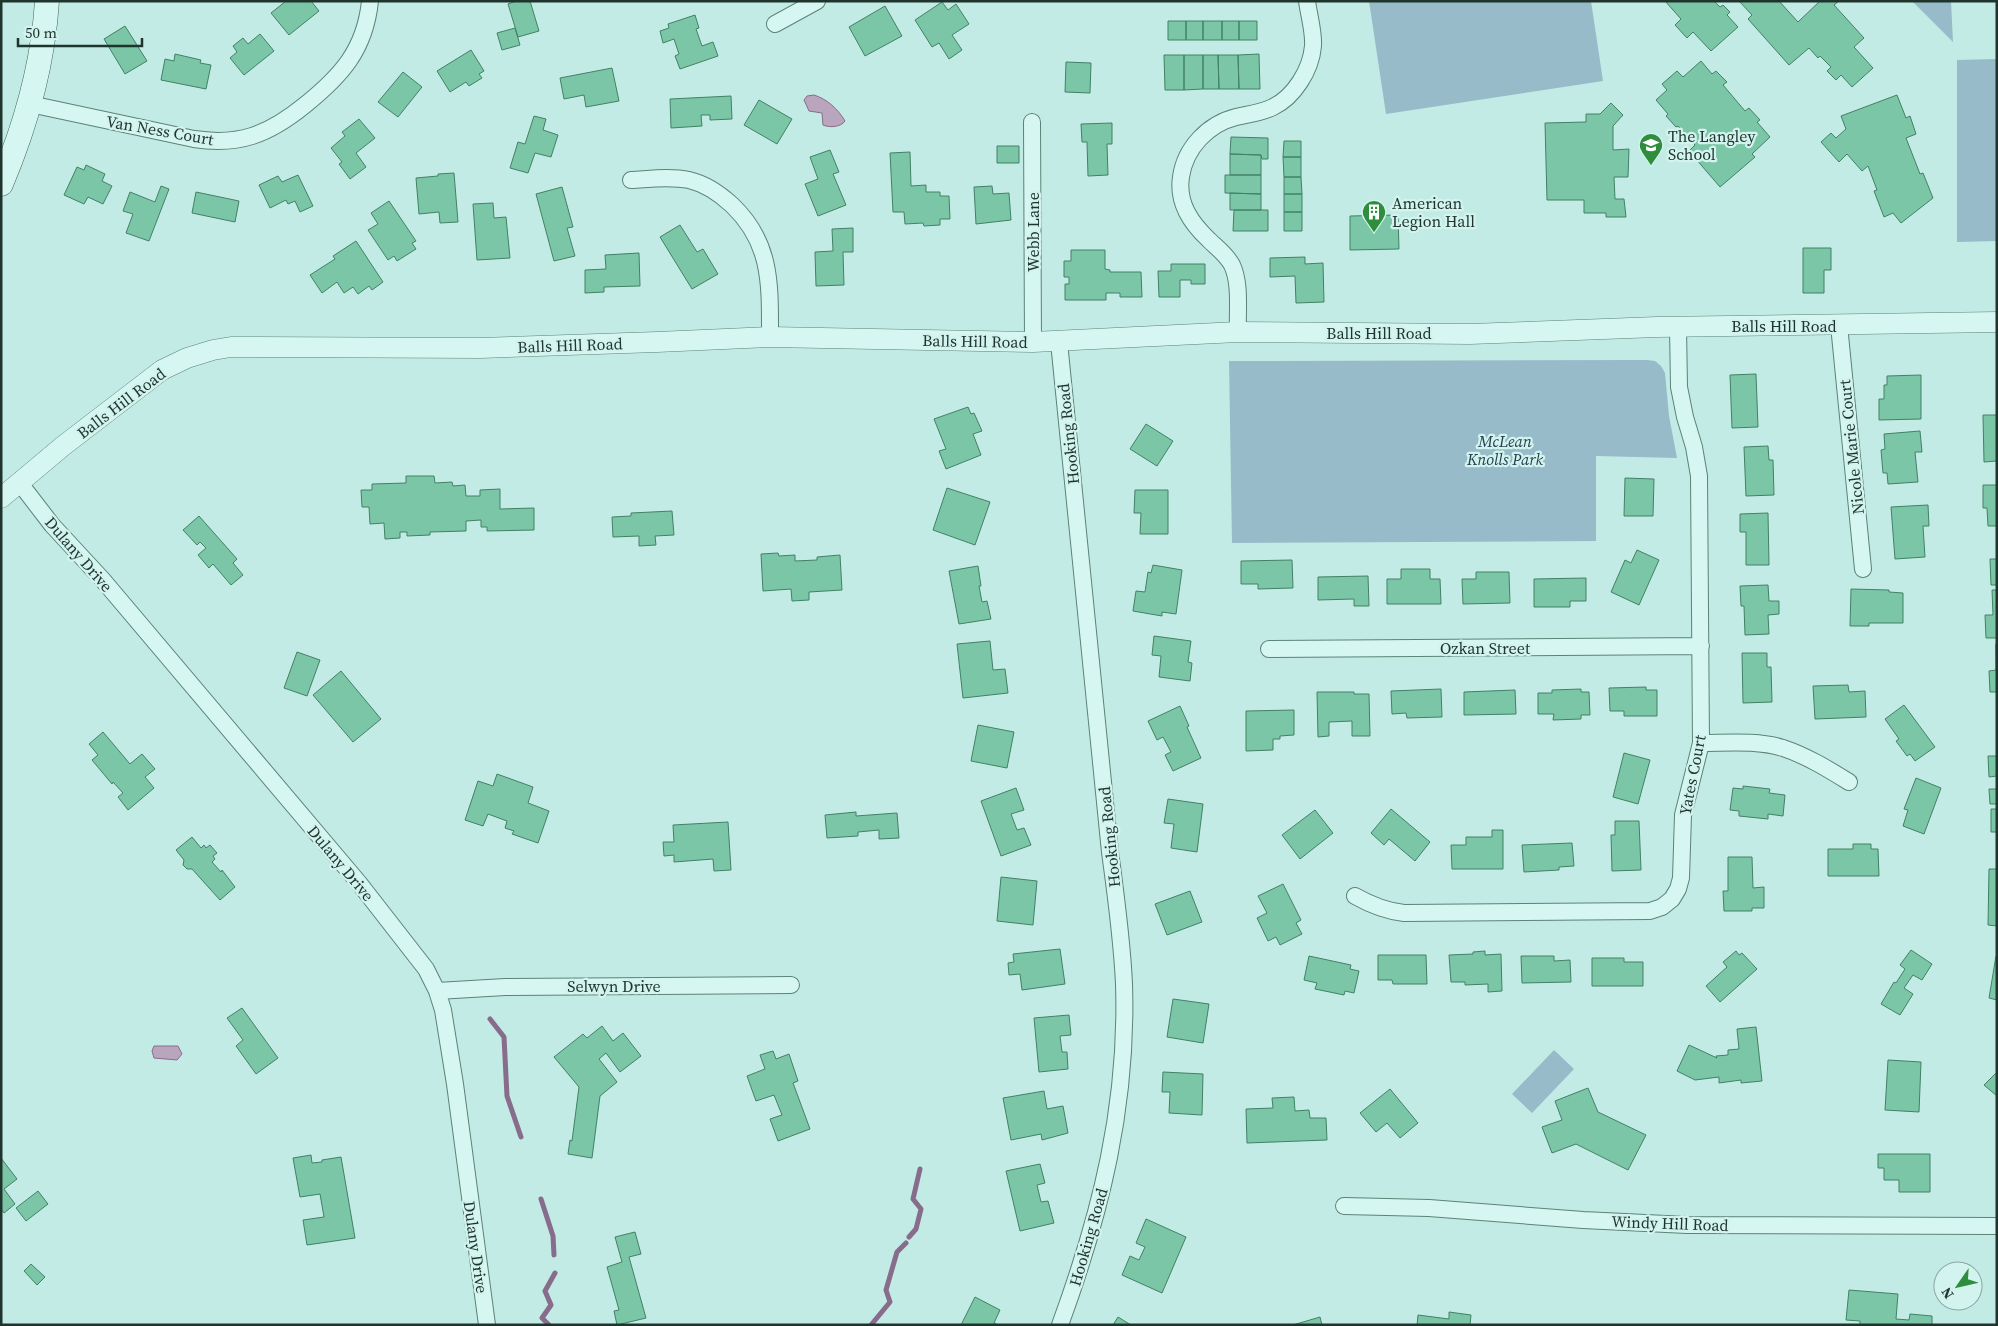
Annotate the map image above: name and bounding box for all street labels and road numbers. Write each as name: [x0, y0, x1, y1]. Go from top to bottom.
street label: Van Ness Court: [105, 110, 216, 150]
street label: Webb Lane: [1022, 192, 1044, 272]
street label: Balls Hill Road: [1731, 315, 1837, 337]
street label: Balls Hill Road: [1326, 322, 1432, 344]
street label: Balls Hill Road: [922, 329, 1028, 353]
street label: Balls Hill Road: [517, 332, 623, 358]
street label: Balls Hill Road: [72, 363, 170, 443]
street label: Nicole Marie Court: [1833, 378, 1869, 516]
street label: Hooking Road: [1052, 383, 1084, 485]
street label: Dulany Drive: [40, 512, 118, 596]
street label: Ozkan Street: [1440, 637, 1531, 659]
street label: Yates Court: [1673, 732, 1711, 817]
street label: Hooking Road: [1093, 786, 1125, 888]
street label: Dulany Drive: [303, 820, 379, 906]
street label: Selwyn Drive: [567, 975, 661, 997]
street label: Hooking Road: [1063, 1185, 1113, 1289]
street label: Dulany Drive: [459, 1199, 493, 1295]
street label: Windy Hill Road: [1611, 1210, 1729, 1236]

